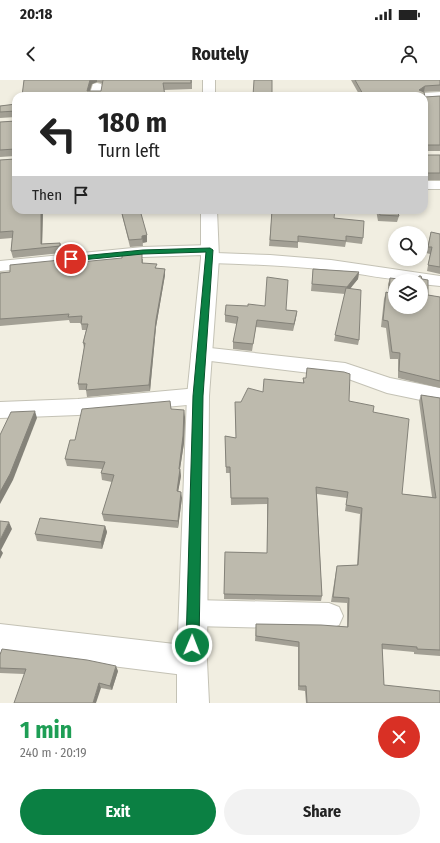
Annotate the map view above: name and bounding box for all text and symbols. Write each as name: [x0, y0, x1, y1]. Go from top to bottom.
text: 20:18: [20, 5, 52, 23]
icon: back: [20, 43, 42, 65]
text: Routely: [191, 43, 249, 65]
icon: person: [398, 43, 420, 65]
text: 180 m: [98, 106, 167, 139]
icon: left: [32, 108, 84, 160]
text: Turn left: [98, 140, 160, 162]
icon: arrive: [70, 184, 92, 206]
text: Then: [32, 186, 62, 204]
map controls: [388, 226, 428, 314]
button: search: [388, 226, 428, 266]
pin: [54, 242, 88, 276]
icon: arrive: [60, 248, 82, 270]
button: layers: [388, 274, 428, 314]
position arrow: [171, 624, 213, 666]
text: 1 min: [20, 716, 72, 744]
button: close: [378, 716, 420, 758]
text: 240 m · 20:19: [20, 745, 87, 760]
button: Exit: [20, 789, 216, 835]
button: Share: [224, 789, 420, 835]

